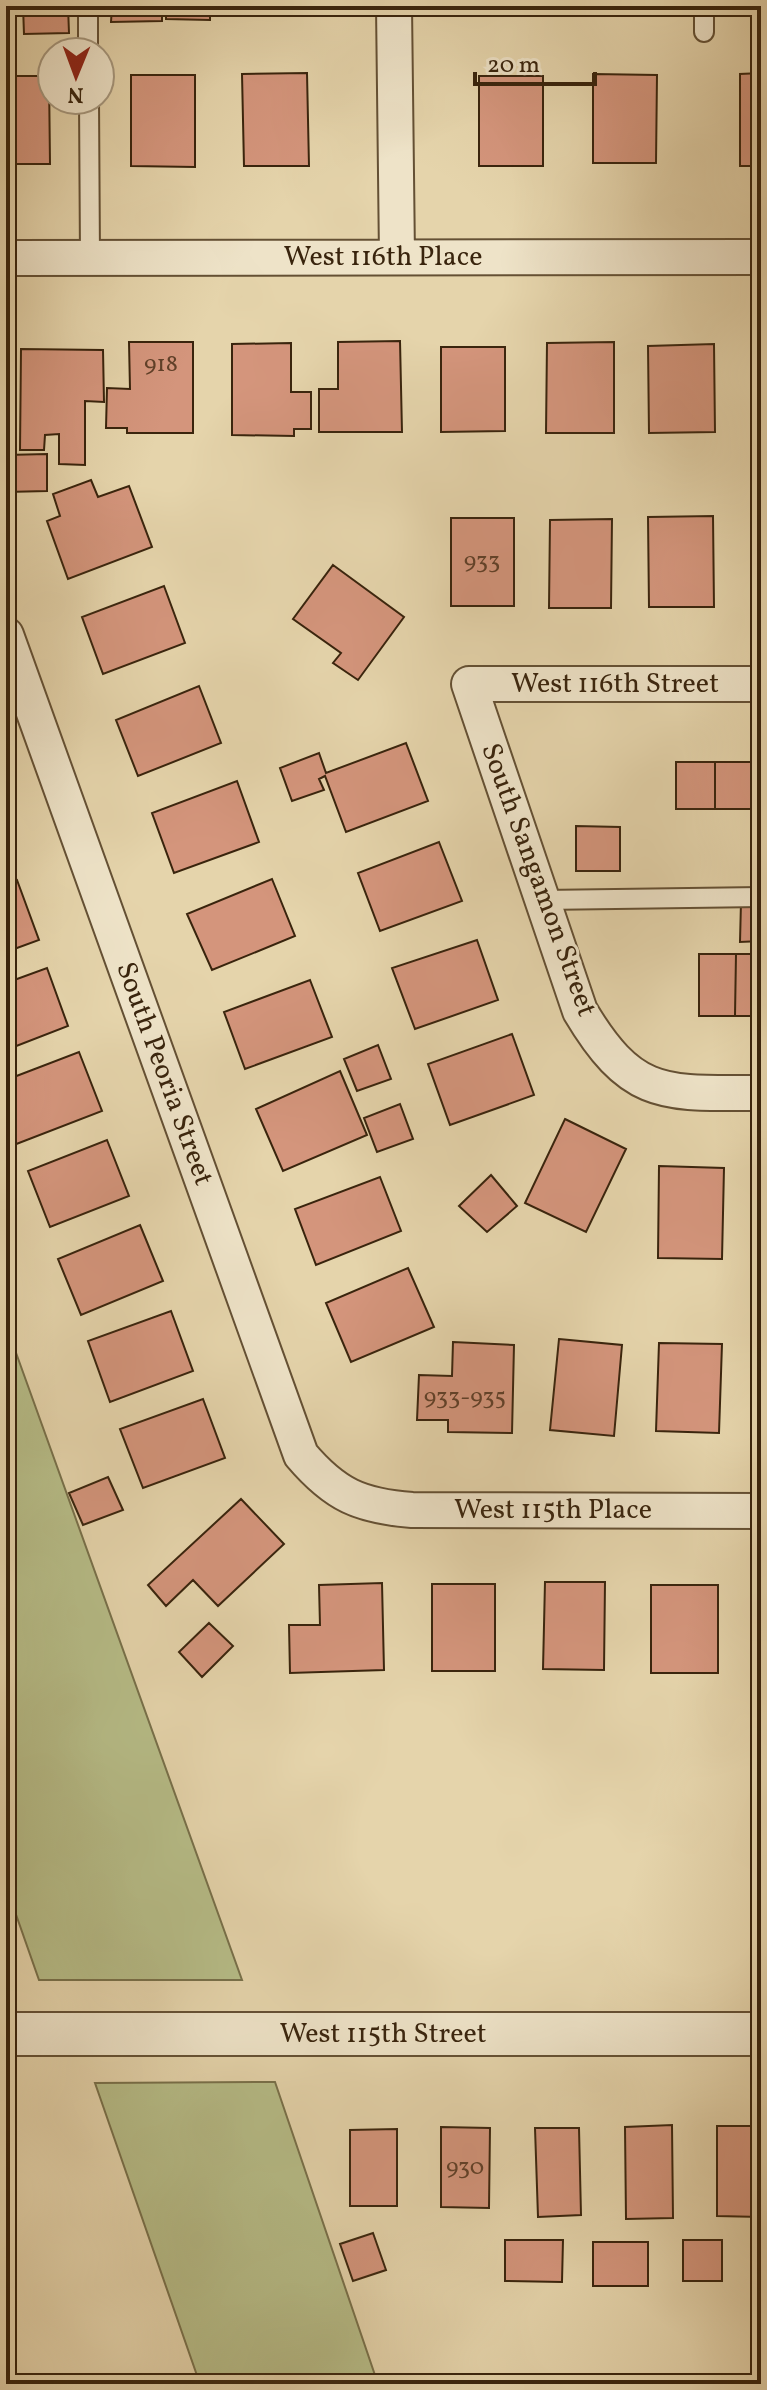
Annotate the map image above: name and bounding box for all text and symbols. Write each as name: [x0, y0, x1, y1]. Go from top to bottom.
north arrow: [36, 36, 116, 116]
scale bar: [475, 36, 595, 86]
text: 20 m: [487, 49, 540, 83]
text: N: [67, 78, 84, 109]
street label: West 116th Place: [284, 238, 482, 277]
house number: 918: [144, 348, 178, 382]
house number: 933: [464, 545, 500, 579]
street label: West 116th Street: [511, 665, 719, 704]
street label: South Sangamon Street: [470, 738, 606, 1022]
street label: South Peoria Street: [105, 957, 223, 1191]
house number: 933-935: [424, 1381, 506, 1415]
street label: West 115th Place: [454, 1491, 652, 1530]
street label: West 115th Street: [279, 2015, 487, 2054]
house number: 930: [446, 2151, 484, 2185]

